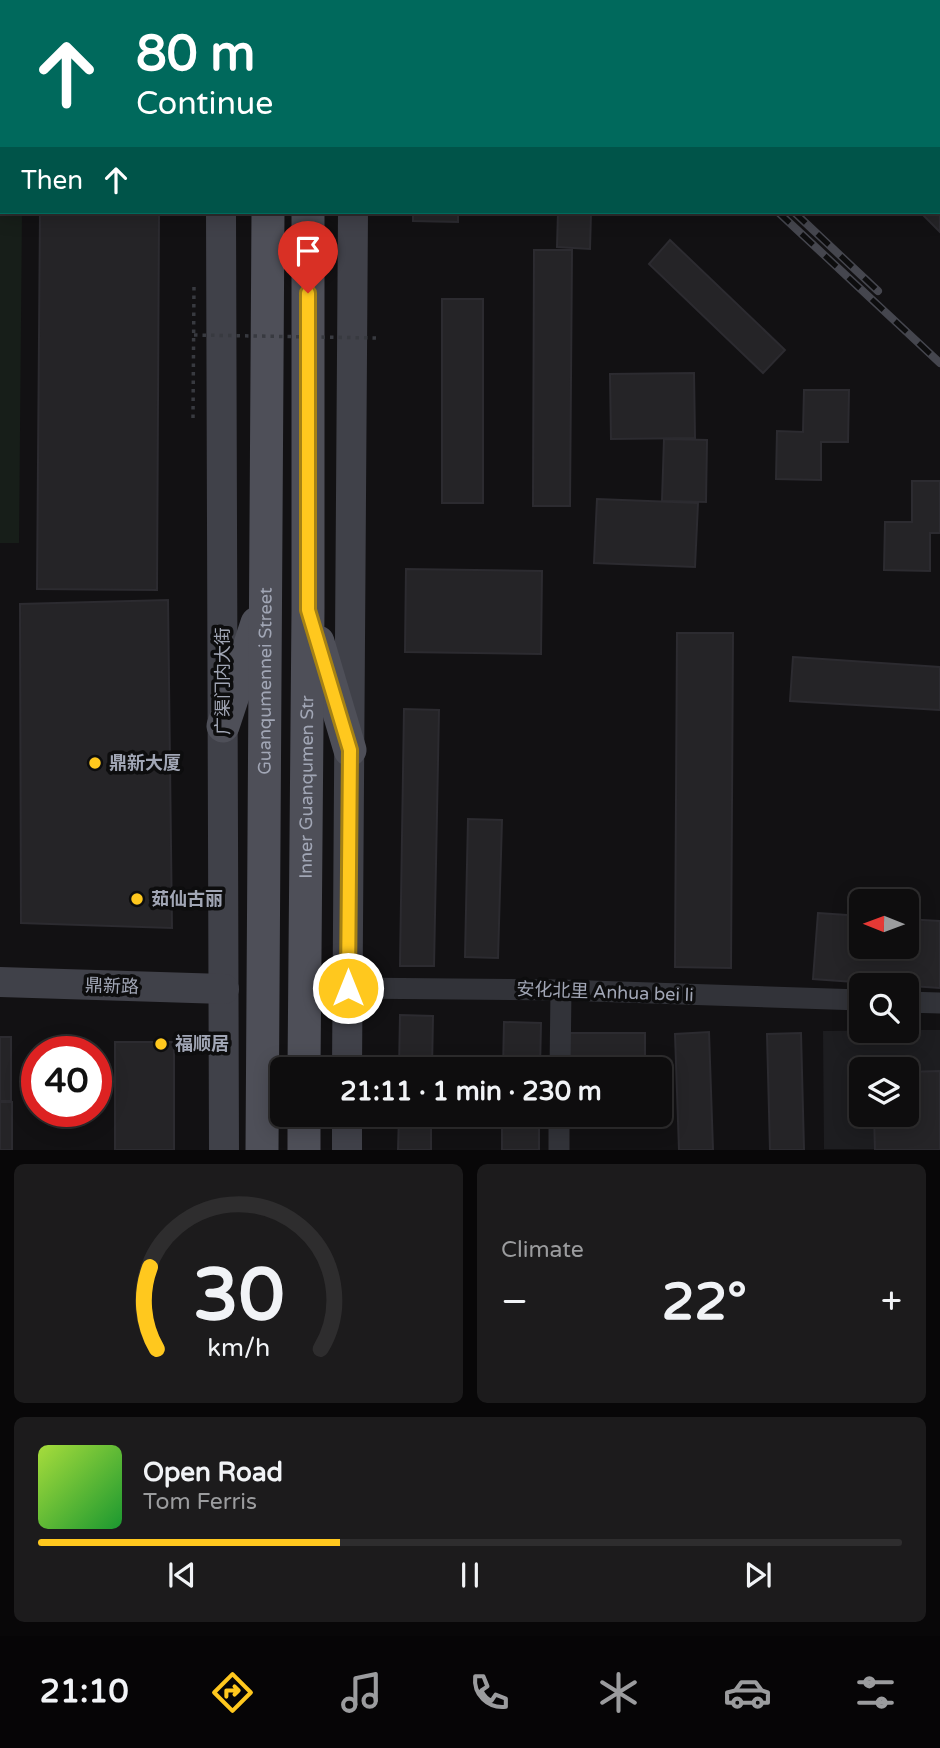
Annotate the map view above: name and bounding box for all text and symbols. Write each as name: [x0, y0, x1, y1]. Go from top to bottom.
text: 80 m: [136, 25, 255, 84]
icon: ahead: [21, 28, 112, 119]
text: Continue: [136, 85, 273, 123]
icon: ahead: [97, 161, 135, 199]
text: Then: [21, 165, 83, 196]
pin: [278, 221, 338, 293]
icon: arrive: [289, 232, 327, 270]
street label: Guanqumennei Street: [253, 587, 277, 775]
street label: 广渠门内大街: [212, 627, 234, 735]
street label: Inner Guanqumen Str: [295, 695, 318, 879]
place label: 鼎新大厦: [109, 752, 181, 774]
marker: 鼎新大厦: [87, 755, 103, 771]
place label: 茹仙古丽: [151, 888, 223, 910]
north arrow: [849, 889, 919, 959]
map controls: [849, 889, 919, 1127]
marker: 茹仙古丽: [129, 891, 145, 907]
position arrow: [311, 951, 385, 1025]
button: search: [849, 973, 919, 1043]
street label: 鼎新路: [85, 974, 139, 998]
street label: 安化北里 Anhua bei li: [516, 978, 694, 1006]
place label: 福顺居: [175, 1033, 229, 1055]
speed limit sign: 40: [21, 1036, 112, 1127]
marker: 福顺居: [153, 1036, 169, 1052]
button: layers: [849, 1057, 919, 1127]
text: 21:11 · 1 min · 230 m: [340, 1076, 602, 1107]
text: Climate: [501, 1236, 584, 1264]
text: 30: [193, 1253, 284, 1341]
text: 22°: [662, 1271, 747, 1334]
text: −: [501, 1279, 528, 1325]
text: +: [881, 1279, 902, 1325]
text: km/h: [207, 1333, 270, 1363]
text: Open Road: [143, 1457, 283, 1488]
text: Tom Ferris: [143, 1488, 257, 1516]
icon: previous: [163, 1556, 201, 1594]
icon: pause: [451, 1556, 489, 1594]
icon: next: [739, 1556, 777, 1594]
icon: directions: [208, 1668, 257, 1717]
icon: music: [337, 1668, 386, 1717]
icon: phone: [465, 1668, 514, 1717]
icon: climate: [594, 1668, 643, 1717]
icon: car: [723, 1668, 772, 1717]
icon: filters: [851, 1668, 900, 1717]
text: 21:10: [40, 1673, 129, 1711]

